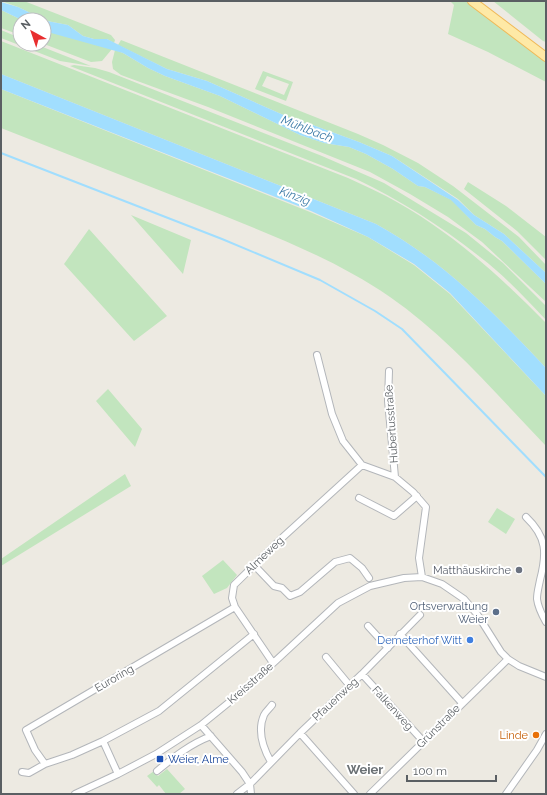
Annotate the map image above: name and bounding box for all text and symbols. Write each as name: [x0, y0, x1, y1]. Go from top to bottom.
north arrow: [12, 12, 52, 52]
text: N: [18, 17, 33, 32]
water label: Mühlbach: [279, 113, 335, 145]
water label: Kinzig: [278, 184, 312, 208]
street label: Hubertusstraße: [382, 384, 401, 464]
street label: Almeweg: [242, 534, 286, 577]
place label: Matthäuskirche: [433, 564, 512, 577]
marker: Matthäuskirche: [514, 565, 524, 575]
place label: Ortsverwaltung Weier: [410, 600, 488, 626]
marker: Ortsverwaltung Weier: [491, 607, 501, 617]
place label: Demeterhof Witt: [377, 634, 462, 647]
marker: Demeterhof Witt: [465, 635, 475, 645]
street label: Kreisstraße: [225, 660, 276, 707]
street label: Euroring: [92, 662, 136, 695]
street label: Pfauenweg: [310, 675, 361, 724]
street label: Falkenweg: [369, 684, 416, 733]
street label: Grünstraße: [414, 702, 463, 751]
place label: Linde: [499, 729, 529, 742]
marker: Linde: [531, 730, 541, 740]
place label: Weier, Alme: [168, 753, 229, 766]
marker: Weier, Alme: [155, 754, 165, 764]
scale bar: [407, 757, 496, 783]
district label: Weier: [347, 762, 383, 777]
text: 100 m: [413, 764, 447, 778]

